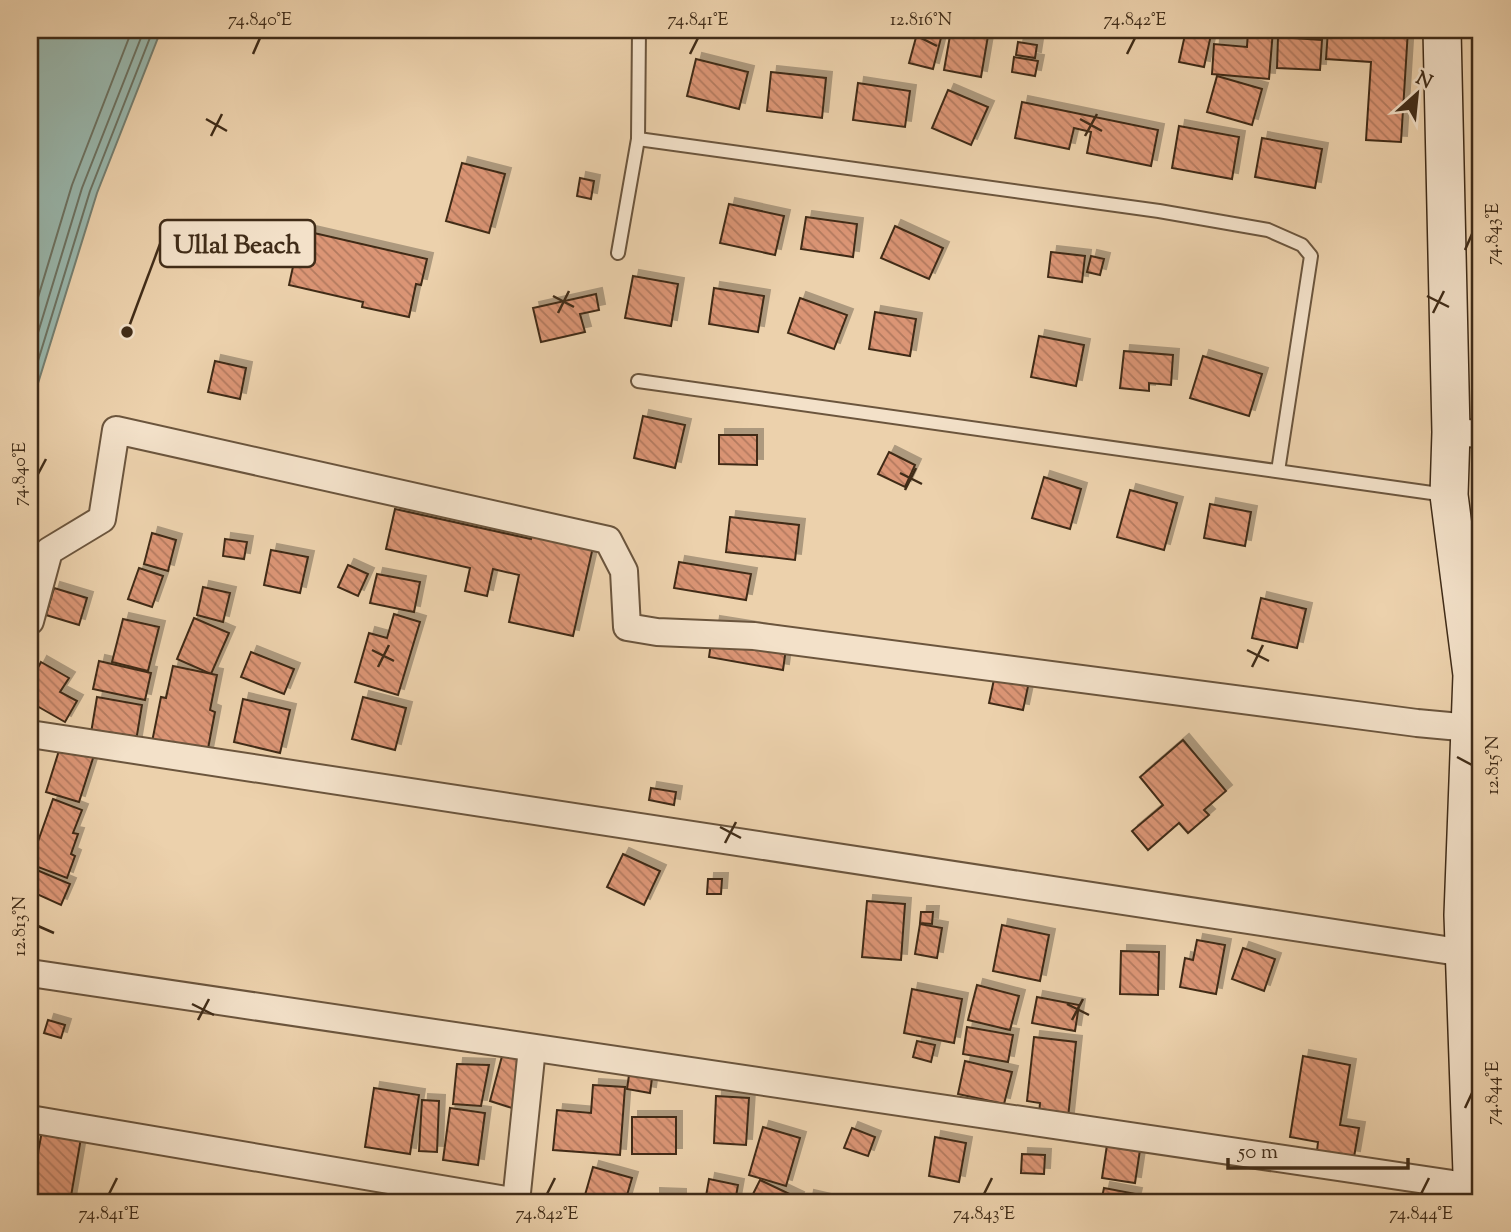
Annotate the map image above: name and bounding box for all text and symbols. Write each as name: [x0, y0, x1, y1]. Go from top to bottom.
text: 74.840°E: [228, 8, 292, 34]
text: 74.841°E: [668, 8, 729, 34]
text: 12.816°N: [890, 8, 952, 34]
text: 74.842°E: [1104, 8, 1167, 34]
north arrow: [1382, 60, 1452, 130]
text: N: [1411, 66, 1436, 97]
text: 74.843°E: [1481, 203, 1507, 265]
callout: Ullal Beach: [160, 220, 315, 267]
text: Ullal Beach: [173, 228, 301, 265]
text: 74.840°E: [8, 442, 34, 506]
text: 12.815°N: [1481, 735, 1507, 795]
text: 12.813°N: [8, 896, 34, 956]
text: 74.844°E: [1481, 1061, 1507, 1125]
scale bar: [1228, 1127, 1408, 1171]
text: 50 m: [1237, 1138, 1278, 1168]
text: 74.841°E: [79, 1202, 140, 1228]
text: 74.842°E: [516, 1202, 579, 1228]
text: 74.843°E: [953, 1202, 1015, 1228]
text: 74.844°E: [1389, 1202, 1453, 1228]

